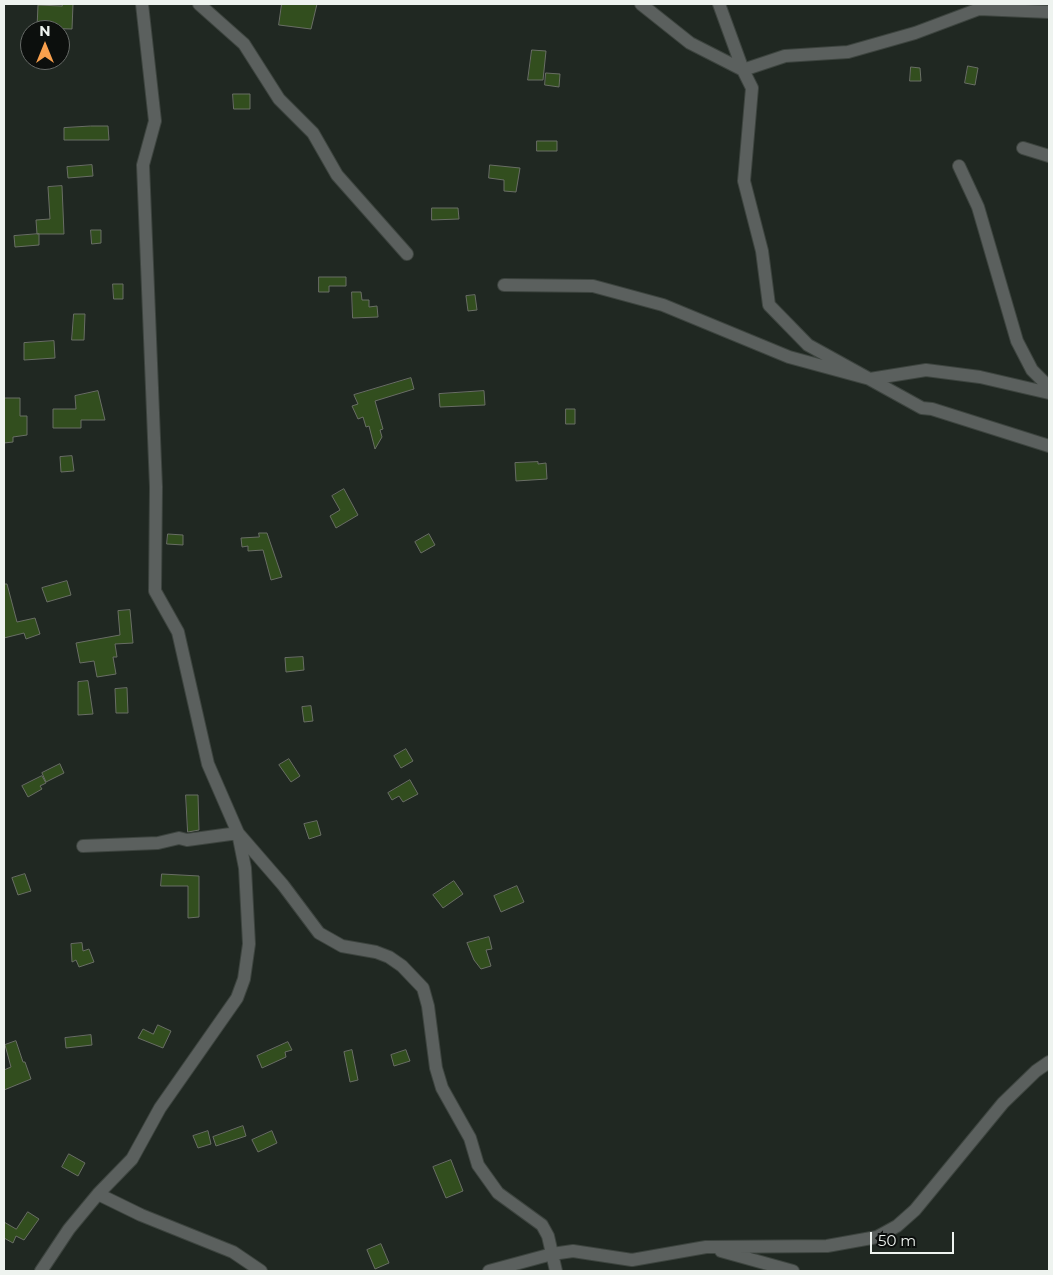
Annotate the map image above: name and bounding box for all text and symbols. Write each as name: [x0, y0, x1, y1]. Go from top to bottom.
north arrow: [20, 20, 70, 70]
text: N: [39, 22, 51, 40]
scale bar: [873, 1222, 957, 1254]
text: 50 m: [878, 1231, 916, 1250]

